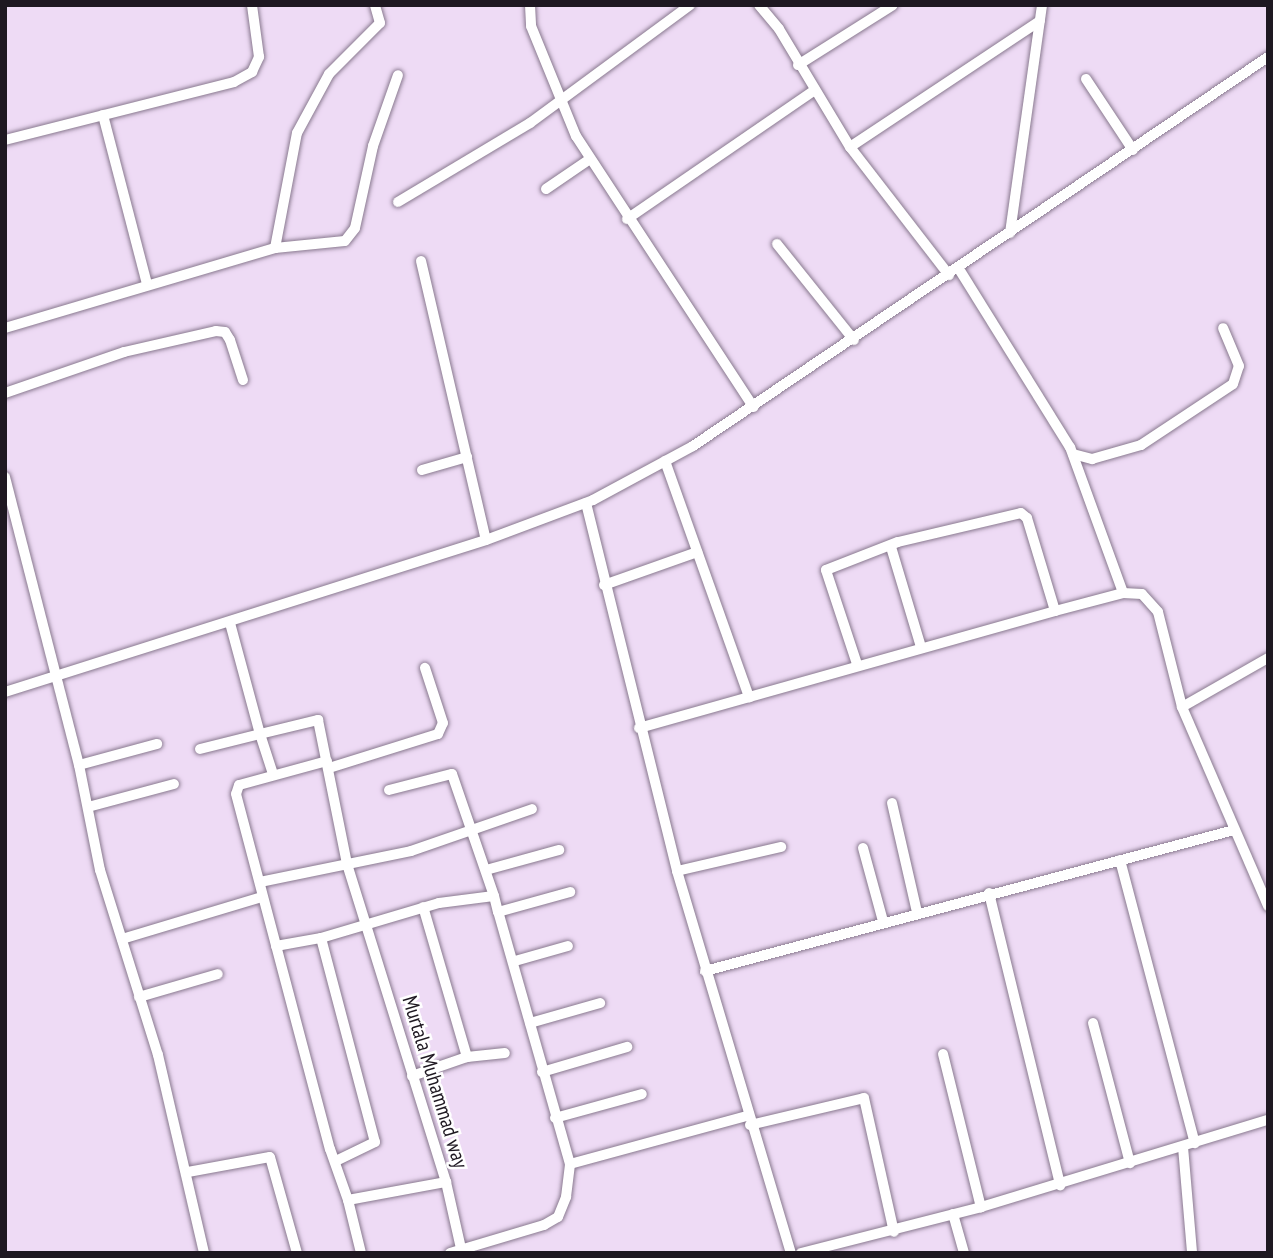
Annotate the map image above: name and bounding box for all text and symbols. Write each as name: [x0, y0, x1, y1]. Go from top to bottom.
street label: Murtala Muhammad way: [397, 993, 473, 1171]

